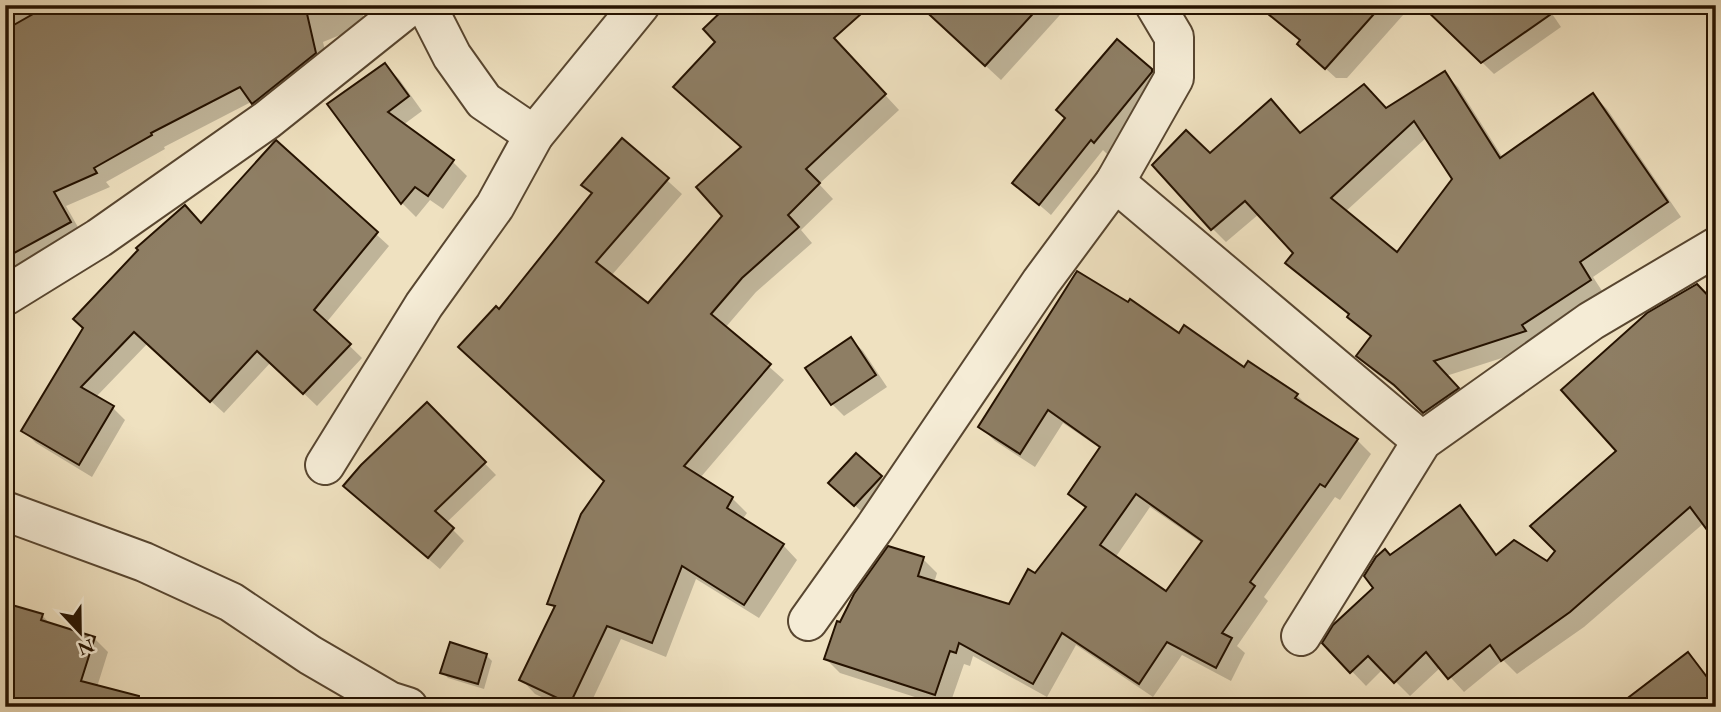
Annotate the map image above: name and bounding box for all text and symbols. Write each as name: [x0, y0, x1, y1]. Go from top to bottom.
north arrow: [46, 596, 116, 666]
text: N: [74, 633, 98, 662]

